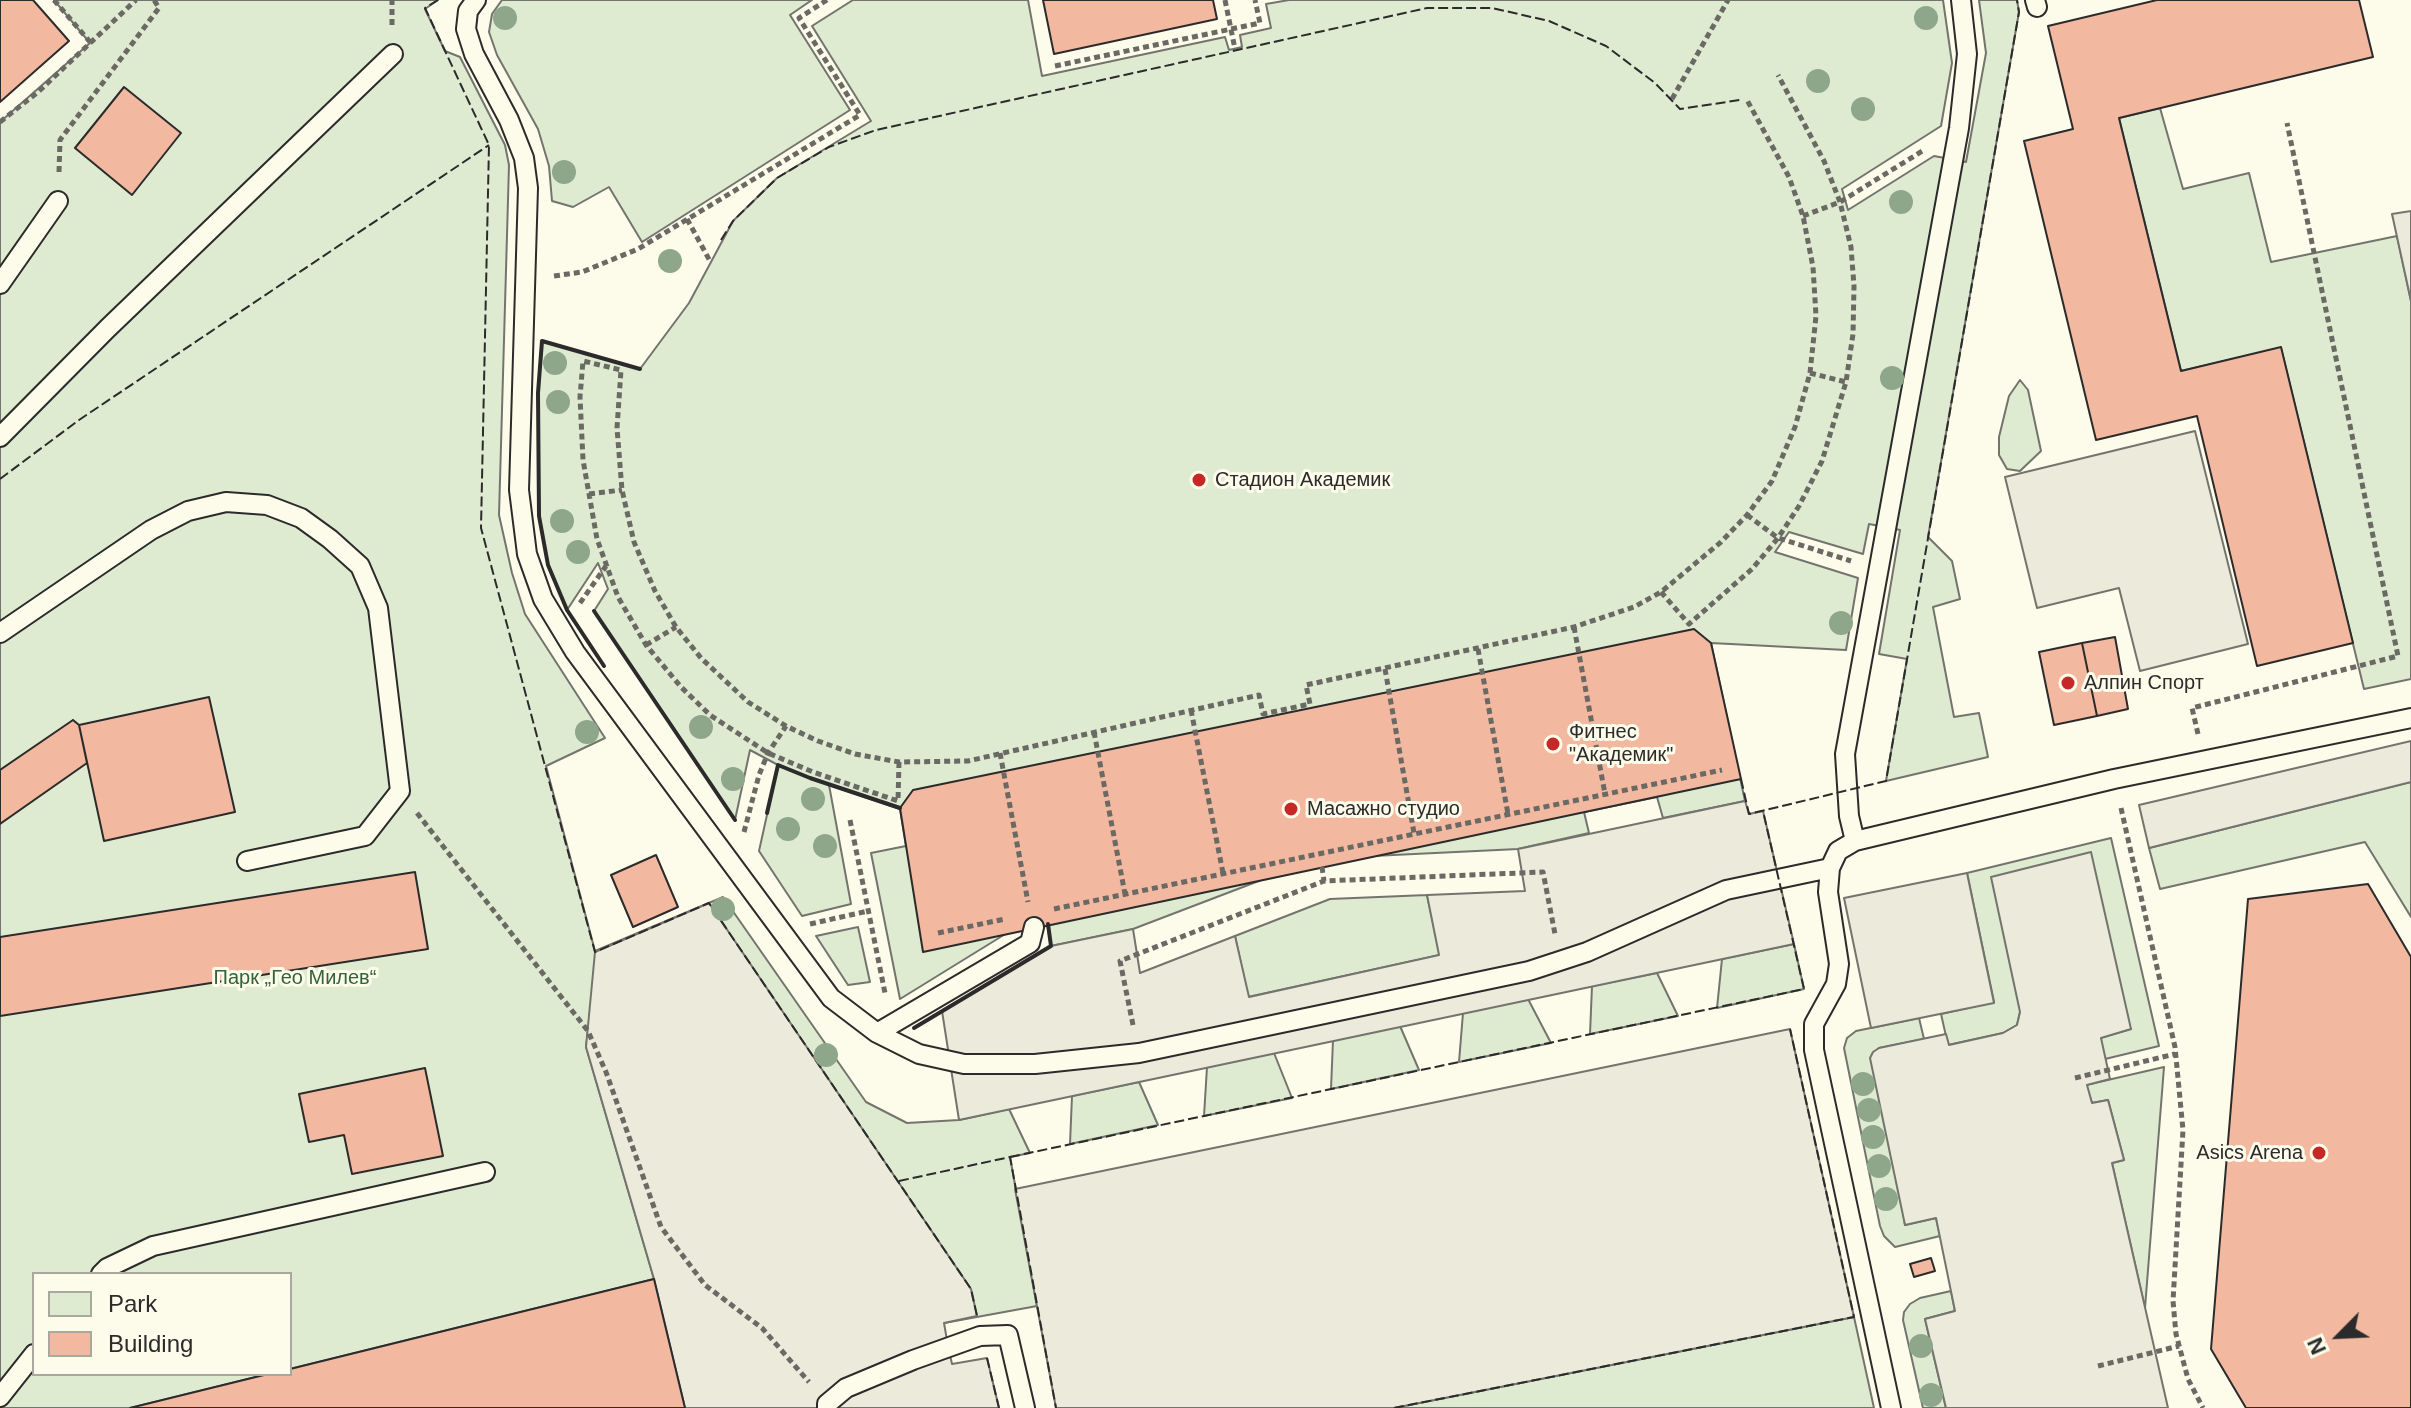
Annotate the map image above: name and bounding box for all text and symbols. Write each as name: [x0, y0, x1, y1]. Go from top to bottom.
place label: Стадион Академик: [1215, 468, 1390, 492]
marker: Стадион Академик: [1190, 471, 1208, 489]
place label: Алпин Спорт: [2084, 671, 2204, 695]
marker: Алпин Спорт: [2059, 674, 2077, 692]
place label: Фитнес "Академик": [1569, 720, 1673, 767]
marker: Фитнес "Академик": [1544, 735, 1562, 753]
place label: Масажно студио: [1307, 797, 1460, 821]
marker: Масажно студио: [1282, 800, 1300, 818]
park label: Парк „Гео Милев“: [214, 966, 376, 990]
place label: Asics Arena: [2196, 1141, 2303, 1165]
marker: Asics Arena: [2310, 1144, 2328, 1162]
legend: [32, 1272, 292, 1376]
text: Park: [108, 1290, 157, 1317]
north arrow: [2299, 1296, 2379, 1376]
text: Building: [108, 1330, 193, 1357]
text: N: [2302, 1334, 2331, 1358]

